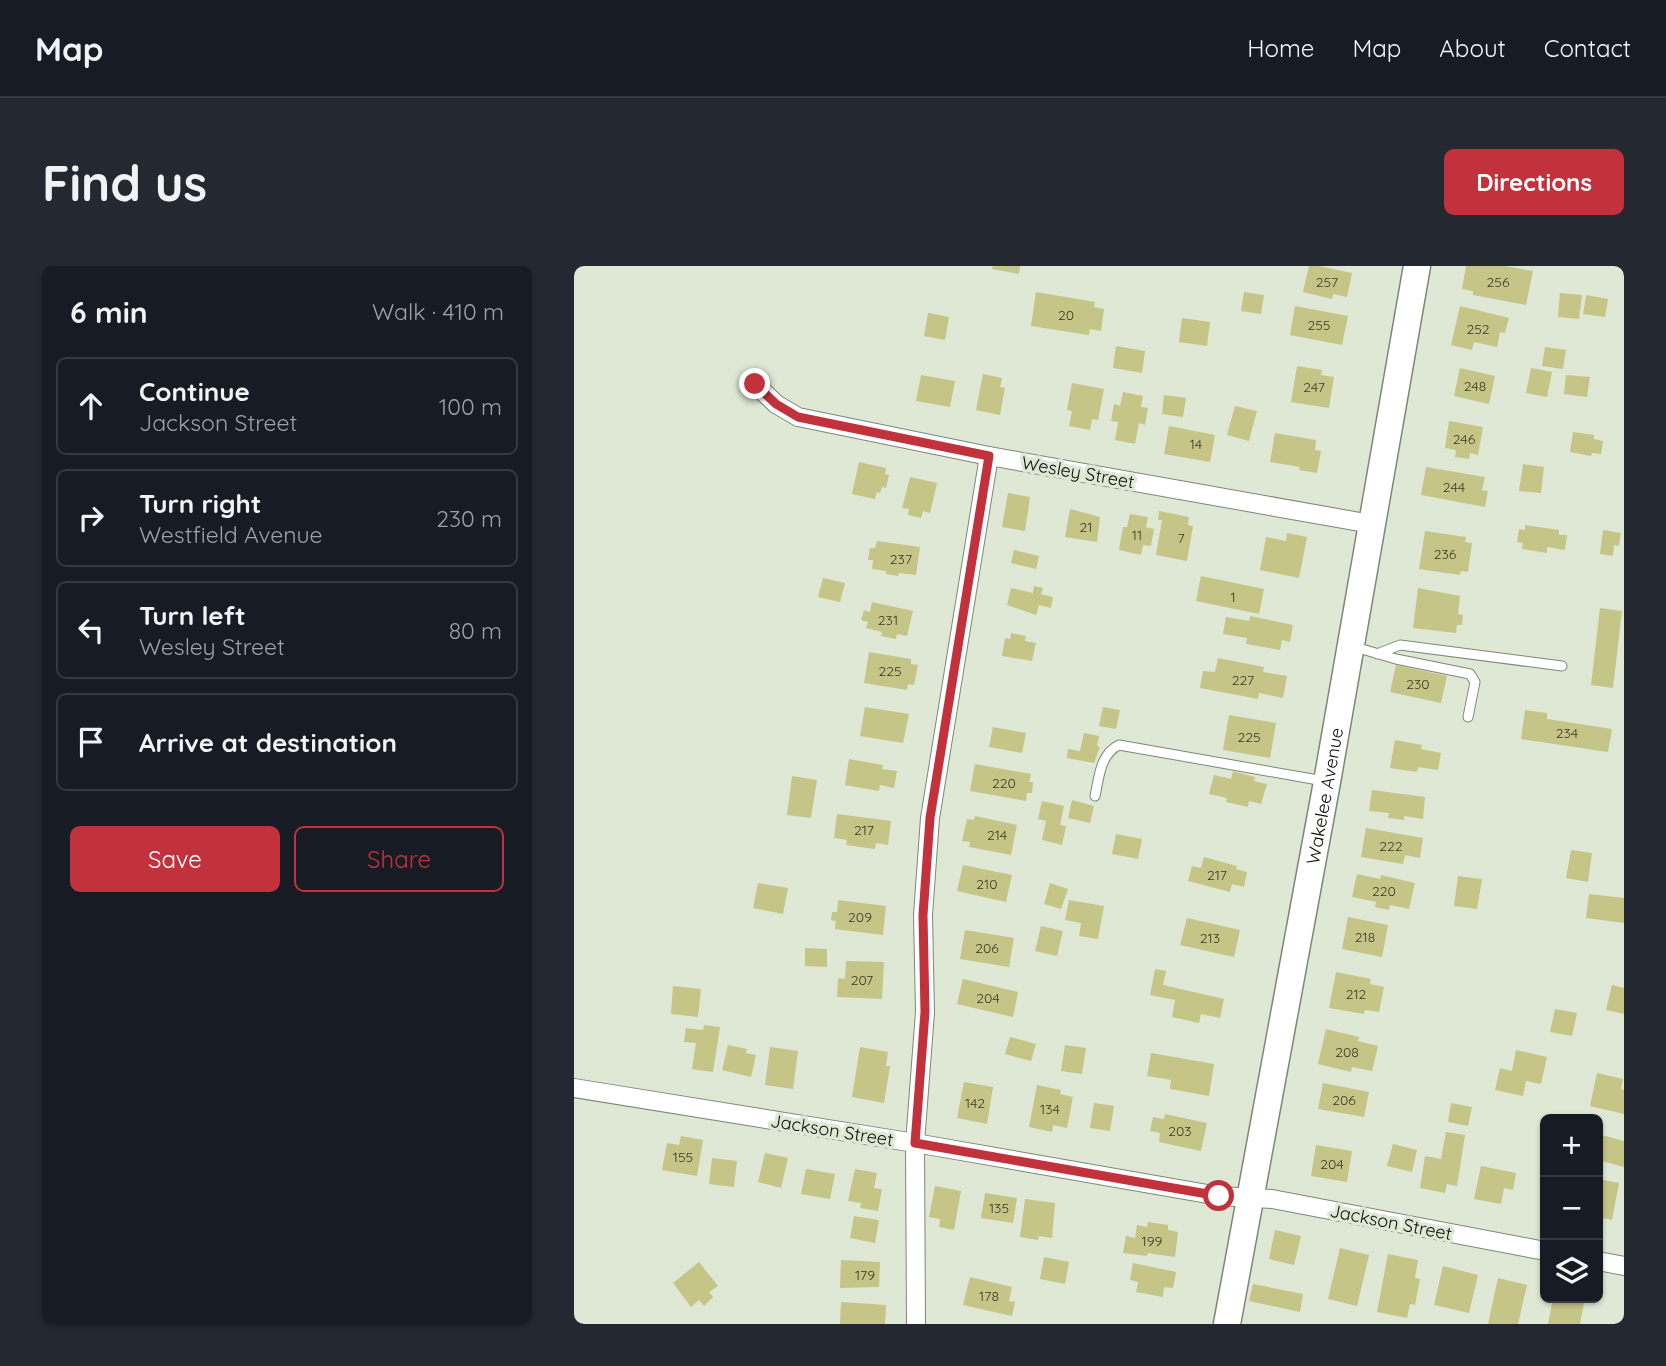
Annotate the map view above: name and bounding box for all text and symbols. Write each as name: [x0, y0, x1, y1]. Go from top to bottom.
text: Map: [35, 28, 103, 69]
text: Home: [1247, 33, 1314, 63]
text: Map: [1352, 33, 1401, 63]
text: About: [1439, 33, 1506, 63]
text: Contact: [1544, 33, 1631, 63]
button: Directions: [1444, 149, 1624, 215]
text: Find us: [42, 152, 207, 213]
house number: 257: [1316, 273, 1338, 291]
house number: 256: [1487, 273, 1510, 291]
text: 6 min: [70, 293, 148, 331]
text: Walk · 410 m: [372, 297, 504, 326]
house number: 20: [1058, 306, 1074, 324]
house number: 255: [1307, 316, 1331, 334]
house number: 252: [1466, 320, 1490, 338]
route end: [739, 368, 770, 399]
text: Continue: [139, 375, 250, 408]
house number: 248: [1464, 377, 1486, 395]
house number: 247: [1303, 378, 1325, 396]
icon: ahead: [72, 387, 110, 425]
text: 100 m: [439, 392, 502, 421]
text: Jackson Street: [139, 408, 297, 437]
house number: 246: [1453, 430, 1476, 448]
house number: 14: [1190, 435, 1202, 453]
street label: Wesley Street: [1020, 451, 1136, 493]
house number: 244: [1443, 478, 1465, 496]
text: Turn right: [139, 487, 261, 520]
icon: right: [72, 499, 110, 537]
text: 230 m: [436, 504, 502, 533]
house number: 21: [1080, 518, 1092, 536]
text: Westfield Avenue: [139, 520, 323, 549]
house number: 11: [1132, 526, 1142, 544]
house number: 7: [1177, 529, 1185, 547]
house number: 236: [1434, 545, 1457, 563]
house number: 237: [890, 550, 912, 568]
house number: 1: [1230, 588, 1236, 606]
text: Turn left: [139, 599, 246, 632]
icon: left: [72, 611, 110, 649]
house number: 231: [878, 611, 898, 629]
text: 80 m: [449, 616, 502, 645]
text: Wesley Street: [139, 632, 285, 661]
house number: 225: [878, 662, 902, 680]
house number: 227: [1232, 671, 1254, 689]
house number: 230: [1406, 675, 1430, 693]
icon: arrive: [72, 723, 110, 761]
house number: 234: [1556, 724, 1578, 742]
text: Arrive at destination: [139, 726, 397, 759]
street label: Wakelee Avenue: [1301, 726, 1348, 866]
house number: 225: [1237, 728, 1261, 746]
house number: 220: [992, 774, 1016, 792]
house number: 217: [854, 821, 874, 839]
button: Save: [70, 826, 280, 892]
button: Share: [294, 826, 504, 892]
house number: 214: [987, 826, 1007, 844]
house number: 222: [1379, 837, 1403, 855]
house number: 217: [1207, 866, 1227, 884]
house number: 210: [976, 875, 998, 893]
house number: 220: [1372, 882, 1396, 900]
house number: 209: [848, 908, 872, 926]
house number: 218: [1355, 928, 1375, 946]
house number: 213: [1200, 929, 1220, 947]
house number: 206: [975, 939, 999, 957]
house number: 207: [851, 971, 873, 989]
house number: 212: [1346, 985, 1367, 1003]
house number: 204: [976, 989, 1000, 1007]
house number: 208: [1335, 1043, 1359, 1061]
house number: 206: [1332, 1091, 1356, 1109]
house number: 142: [965, 1094, 985, 1112]
house number: 134: [1040, 1100, 1060, 1118]
street label: Jackson Street: [769, 1109, 895, 1151]
map controls: [1540, 1114, 1603, 1303]
button: +: [1540, 1114, 1603, 1177]
house number: 203: [1168, 1122, 1192, 1140]
house number: 155: [673, 1148, 693, 1166]
house number: 204: [1320, 1155, 1344, 1173]
button: −: [1540, 1177, 1603, 1240]
route start: [1203, 1180, 1234, 1211]
house number: 135: [989, 1199, 1009, 1217]
street label: Jackson Street: [1328, 1199, 1454, 1245]
house number: 199: [1142, 1232, 1163, 1250]
button: layers: [1540, 1240, 1603, 1303]
house number: 179: [855, 1266, 875, 1284]
house number: 178: [979, 1287, 999, 1305]

